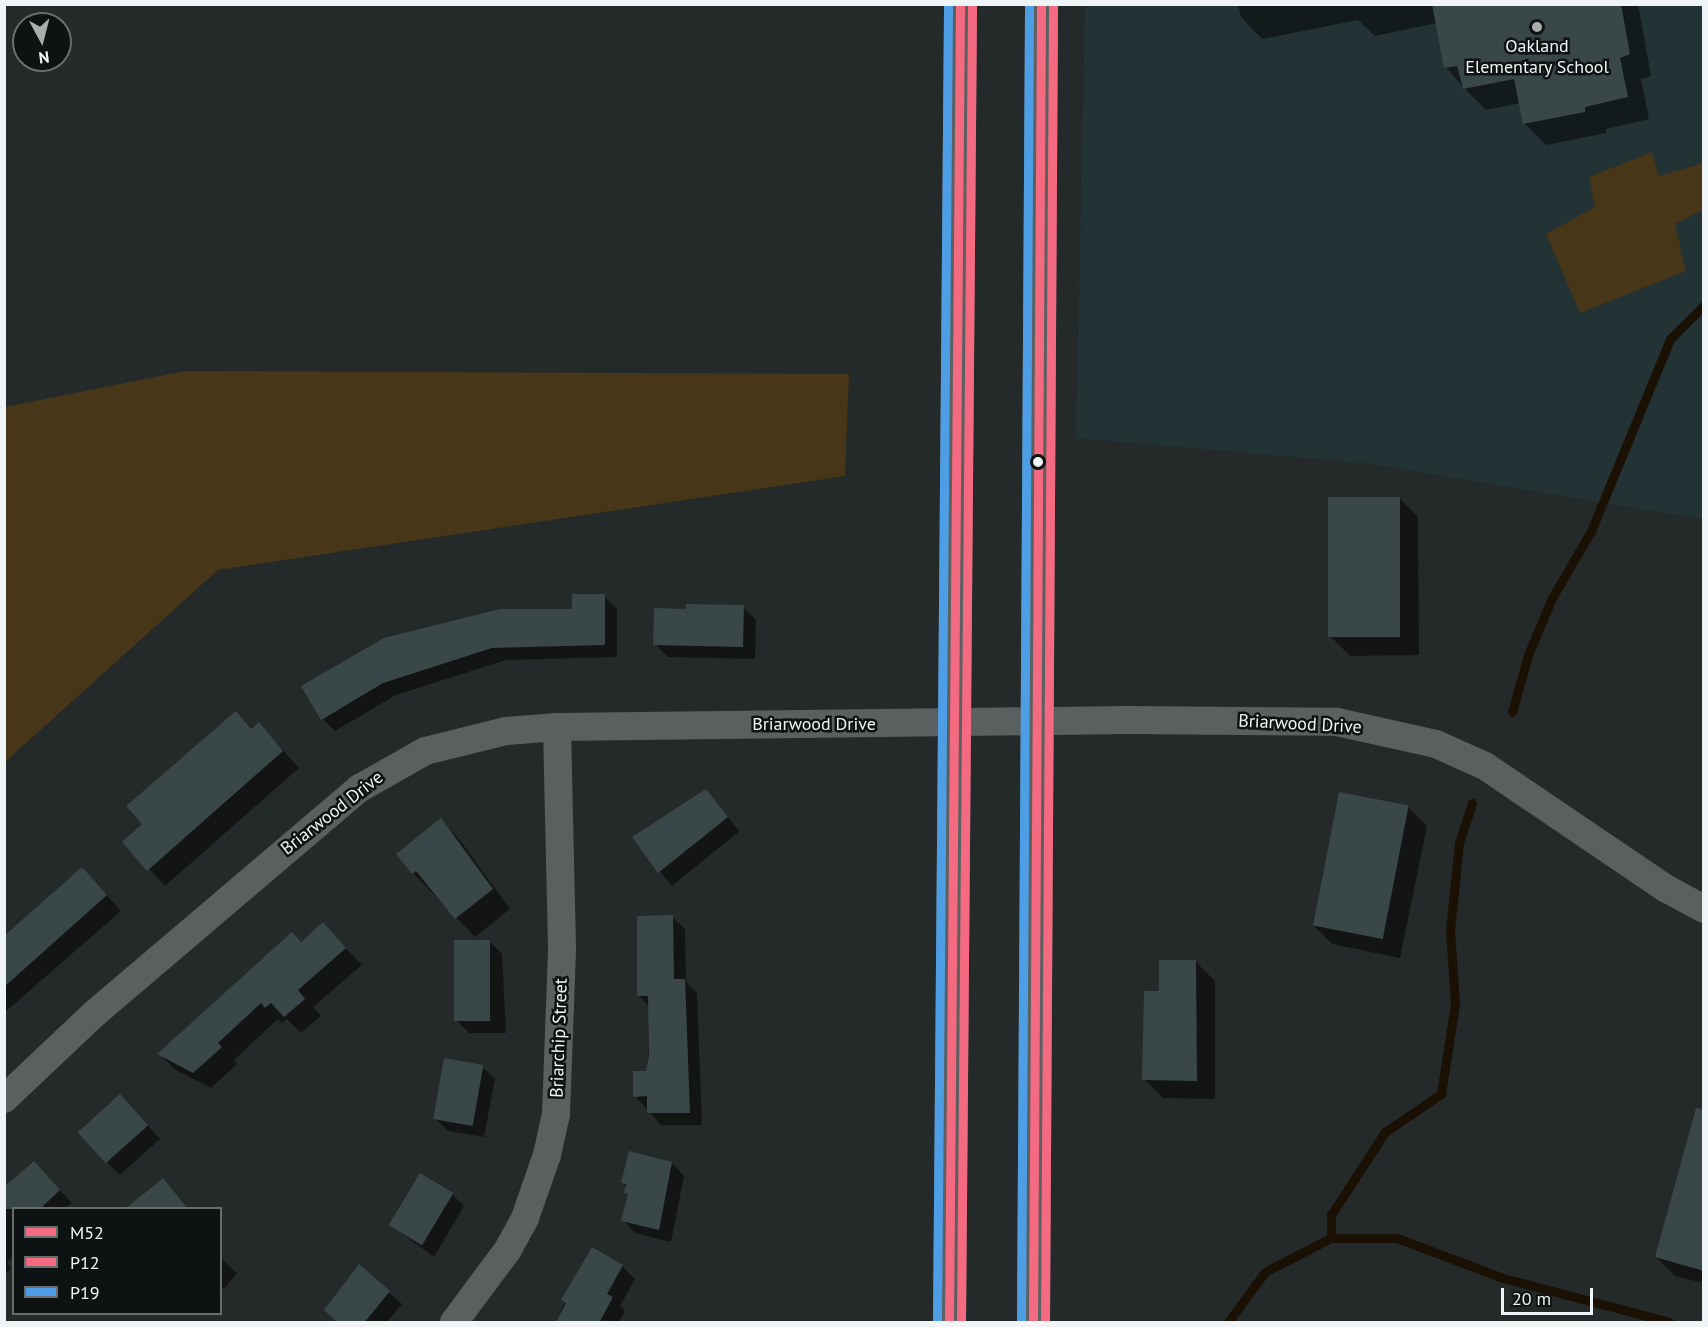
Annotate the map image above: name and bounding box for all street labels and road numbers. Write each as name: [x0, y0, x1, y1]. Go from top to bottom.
street label: Briarwood Drive: [1238, 710, 1362, 738]
street label: Briarwood Drive: [752, 713, 876, 735]
street label: Briarwood Drive: [277, 766, 387, 860]
street label: Briarchip Street: [546, 978, 572, 1098]

